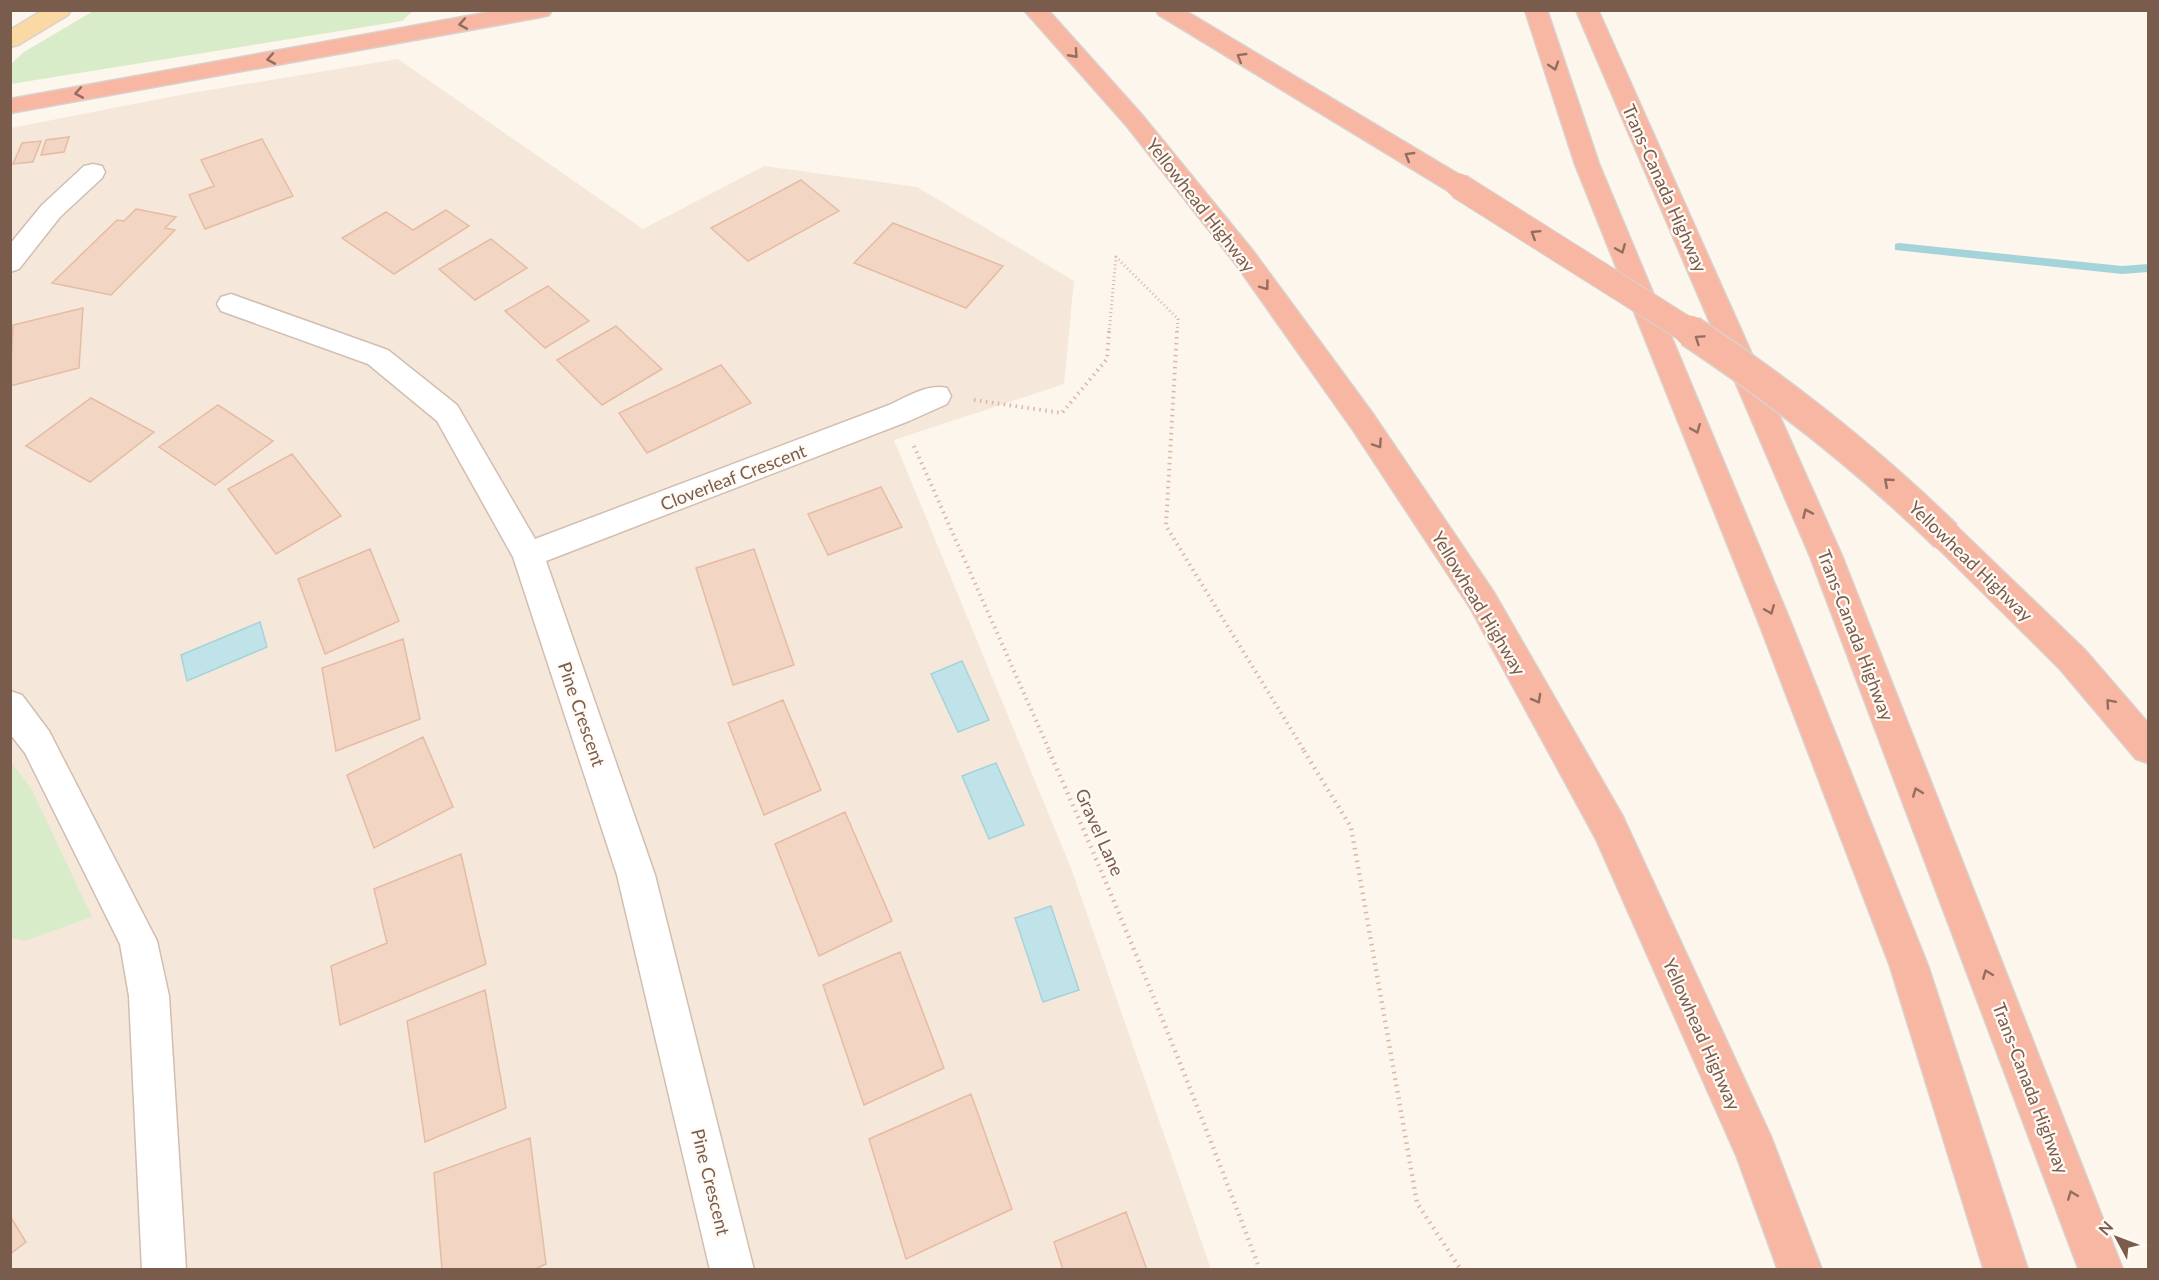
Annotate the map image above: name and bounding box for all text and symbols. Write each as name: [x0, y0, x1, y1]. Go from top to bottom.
one-way arrow: [458, 18, 467, 30]
one-way arrow: [1067, 47, 1078, 58]
one-way arrow: [266, 52, 276, 65]
one-way arrow: [1237, 52, 1247, 64]
one-way arrow: [1547, 60, 1560, 71]
one-way arrow: [74, 86, 84, 99]
street label: Trans-Canada Highway: [1618, 101, 1712, 276]
street label: Yellowhead Highway: [1142, 134, 1261, 277]
one-way arrow: [1405, 152, 1415, 164]
one-way arrow: [1531, 229, 1541, 241]
one-way arrow: [1614, 243, 1626, 254]
one-way arrow: [1258, 279, 1269, 290]
one-way arrow: [1695, 335, 1706, 346]
one-way arrow: [1689, 423, 1701, 434]
one-way arrow: [1371, 438, 1382, 449]
street label: Cloverleaf Crescent: [657, 439, 809, 515]
one-way arrow: [1884, 478, 1895, 489]
street label: Yellowhead Highway: [1904, 496, 2038, 626]
one-way arrow: [1802, 508, 1814, 519]
street label: Yellowhead Highway: [1427, 527, 1531, 680]
street label: Trans-Canada Highway: [1813, 546, 1899, 724]
one-way arrow: [1763, 603, 1775, 614]
street label: Pine Crescent: [554, 659, 610, 770]
one-way arrow: [1530, 692, 1541, 703]
one-way arrow: [2107, 699, 2118, 710]
street label: Gravel Lane: [1071, 785, 1129, 879]
one-way arrow: [1912, 787, 1924, 798]
street label: Yellowhead Highway: [1659, 955, 1746, 1114]
one-way arrow: [1982, 969, 1994, 980]
street label: Trans-Canada Highway: [1988, 999, 2074, 1177]
street label: Pine Crescent: [687, 1126, 735, 1238]
one-way arrow: [2067, 1191, 2079, 1202]
north arrow: [2087, 1208, 2147, 1268]
text: N: [2094, 1217, 2117, 1239]

